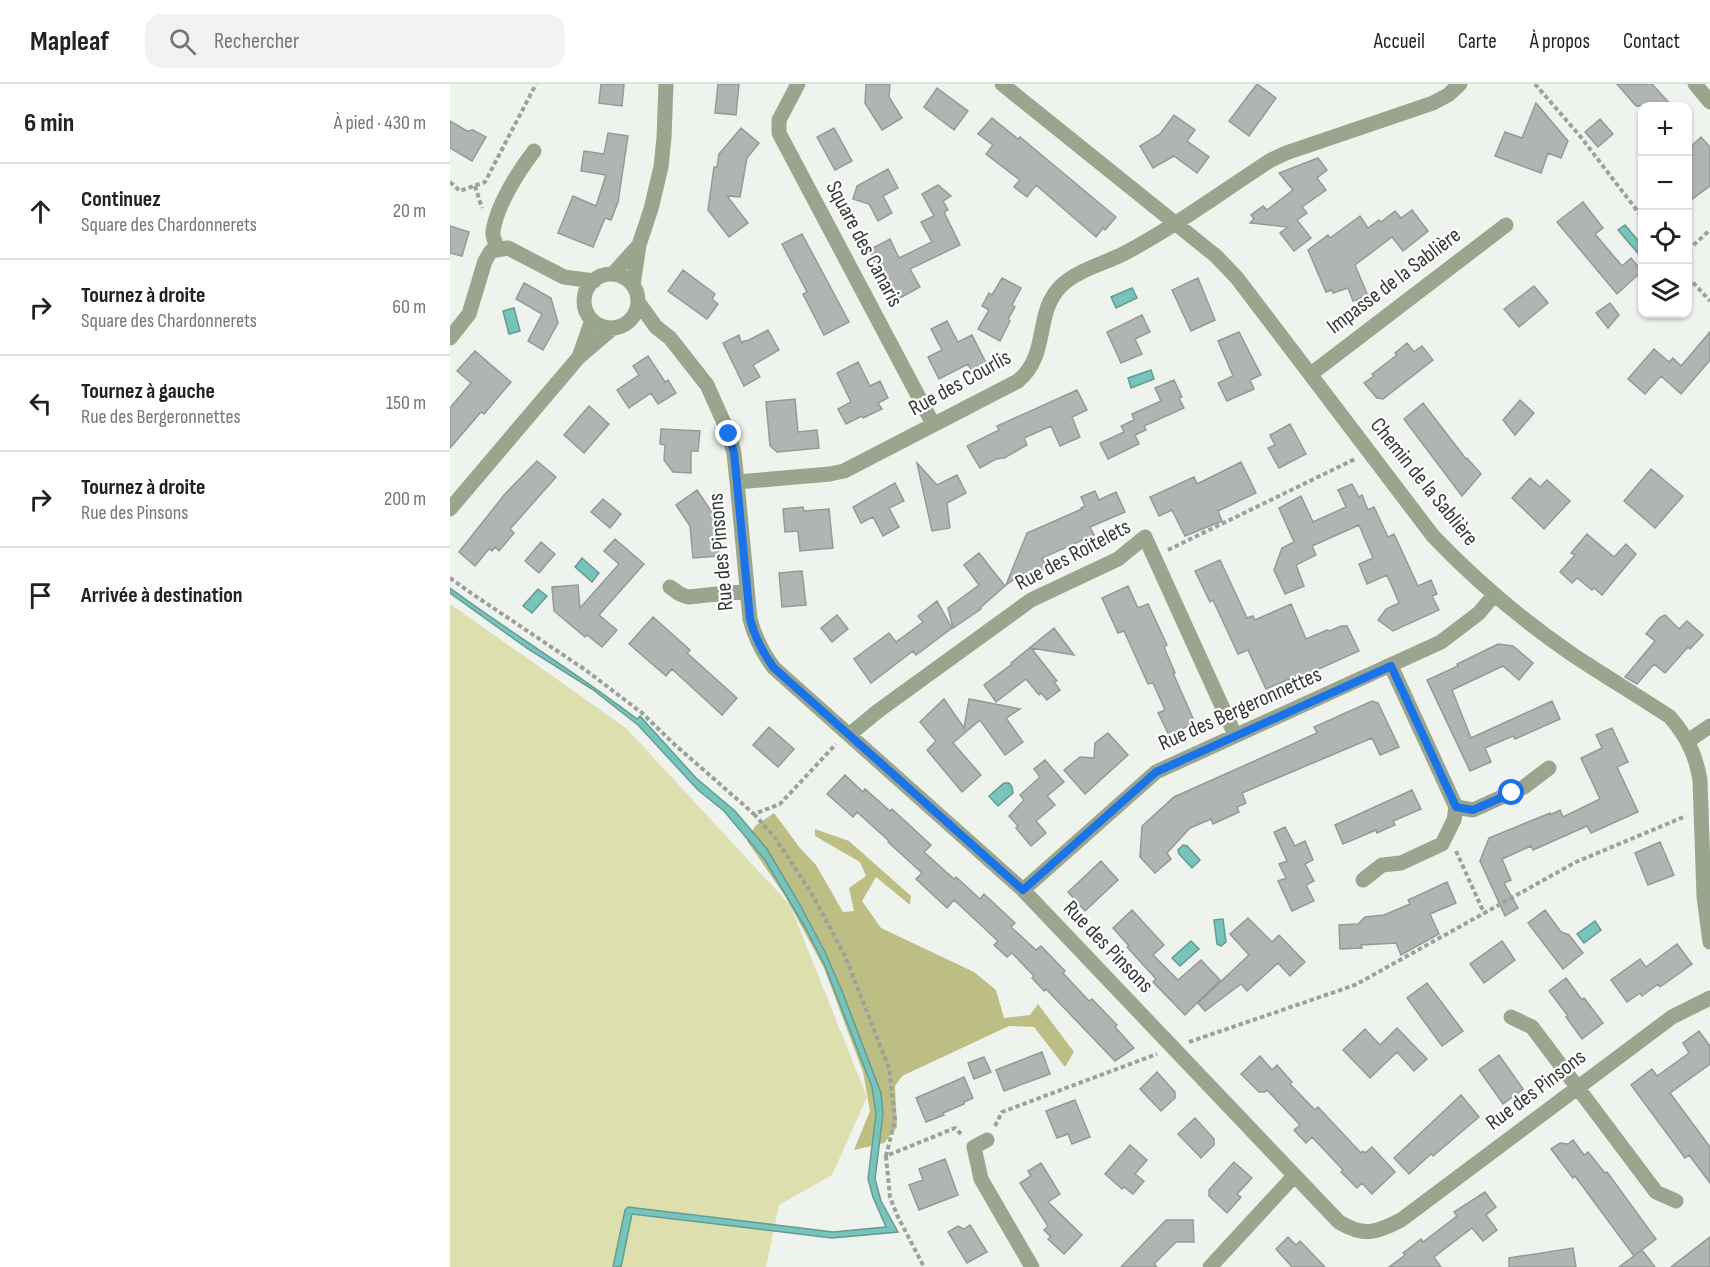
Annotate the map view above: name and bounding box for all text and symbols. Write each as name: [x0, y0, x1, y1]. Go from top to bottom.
search box: [145, 14, 565, 68]
text: Mapleaf: [30, 25, 109, 58]
icon: search: [166, 25, 199, 58]
text: Rechercher: [214, 28, 299, 55]
text: Accueil: [1374, 29, 1425, 54]
text: Carte: [1458, 29, 1497, 54]
text: À propos: [1530, 29, 1590, 54]
text: Contact: [1623, 29, 1680, 54]
map controls: [1638, 102, 1692, 318]
button: +: [1638, 102, 1692, 156]
text: 6 min: [24, 108, 74, 139]
text: À pied · 430 m: [334, 111, 426, 135]
button: −: [1638, 156, 1692, 210]
street label: Square des Canaris: [819, 176, 909, 312]
text: Continuez: [81, 186, 161, 213]
icon: ahead: [24, 195, 57, 228]
text: 20 m: [393, 199, 426, 223]
button: locate: [1638, 210, 1692, 264]
text: Square des Chardonnerets: [81, 213, 257, 237]
street label: Impasse de la Sablière: [1322, 222, 1466, 340]
button: layers: [1638, 264, 1692, 318]
text: Tournez à droite: [81, 282, 206, 309]
icon: right: [24, 291, 57, 324]
text: 60 m: [392, 295, 426, 319]
text: Square des Chardonnerets: [81, 309, 257, 333]
street label: Rue des Courlis: [904, 344, 1016, 422]
text: Tournez à gauche: [81, 378, 215, 405]
icon: left: [24, 387, 57, 420]
text: 150 m: [386, 391, 426, 415]
text: Rue des Bergeronnettes: [81, 405, 241, 429]
street label: Chemin de la Sablière: [1364, 413, 1484, 551]
route end: [715, 420, 741, 446]
text: Tournez à droite: [81, 474, 206, 501]
icon: right: [24, 483, 57, 516]
text: 200 m: [384, 487, 426, 511]
street label: Rue des Pinsons: [702, 492, 740, 612]
text: Rue des Pinsons: [81, 501, 189, 525]
street label: Rue des Roitelets: [1011, 513, 1135, 597]
icon: arrive: [24, 579, 57, 612]
text: Arrivée à destination: [81, 582, 243, 609]
street label: Rue des Bergeronnettes: [1154, 661, 1326, 757]
route start: [1498, 779, 1524, 805]
street label: Rue des Pinsons: [1057, 895, 1159, 999]
street label: Rue des Pinsons: [1481, 1044, 1591, 1136]

